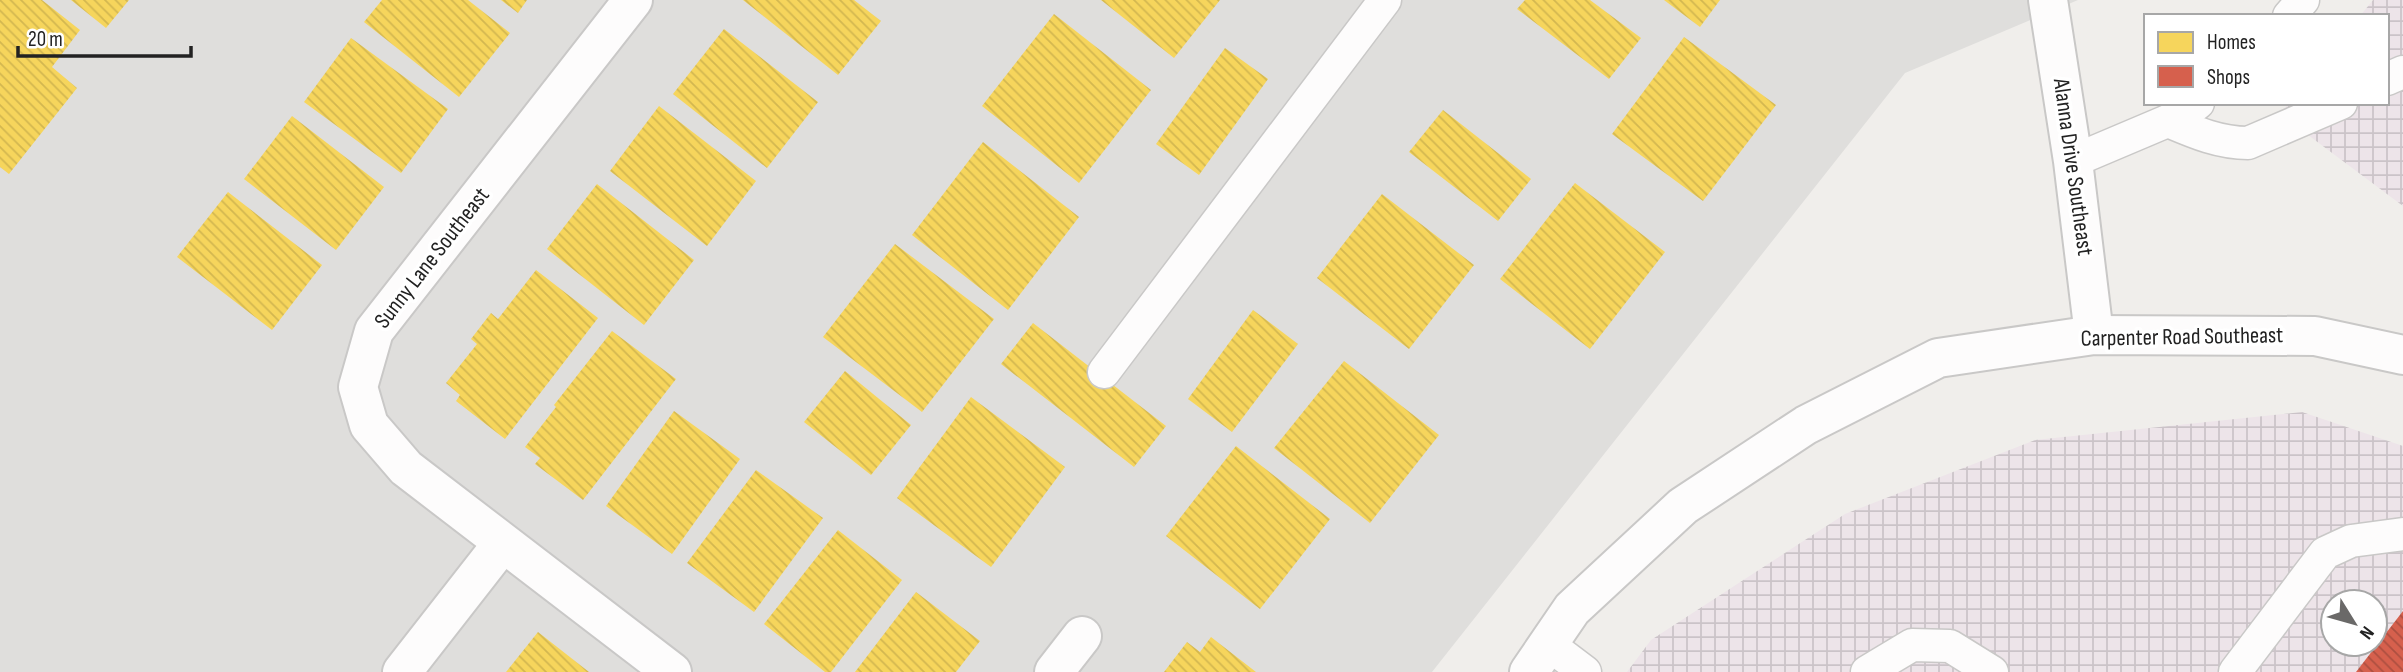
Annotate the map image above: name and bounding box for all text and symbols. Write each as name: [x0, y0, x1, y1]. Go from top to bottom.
scale bar: [18, 14, 191, 58]
legend: [2144, 14, 2389, 105]
text: 20 m: [28, 27, 63, 52]
text: Homes: [2207, 30, 2256, 55]
text: Shops: [2207, 65, 2250, 90]
street label: Alanna Drive Southeast: [2047, 76, 2099, 257]
street label: Sunny Lane Southeast: [368, 182, 496, 334]
street label: Carpenter Road Southeast: [2080, 321, 2284, 353]
north arrow: [2319, 588, 2389, 658]
text: N: [2354, 621, 2379, 643]

